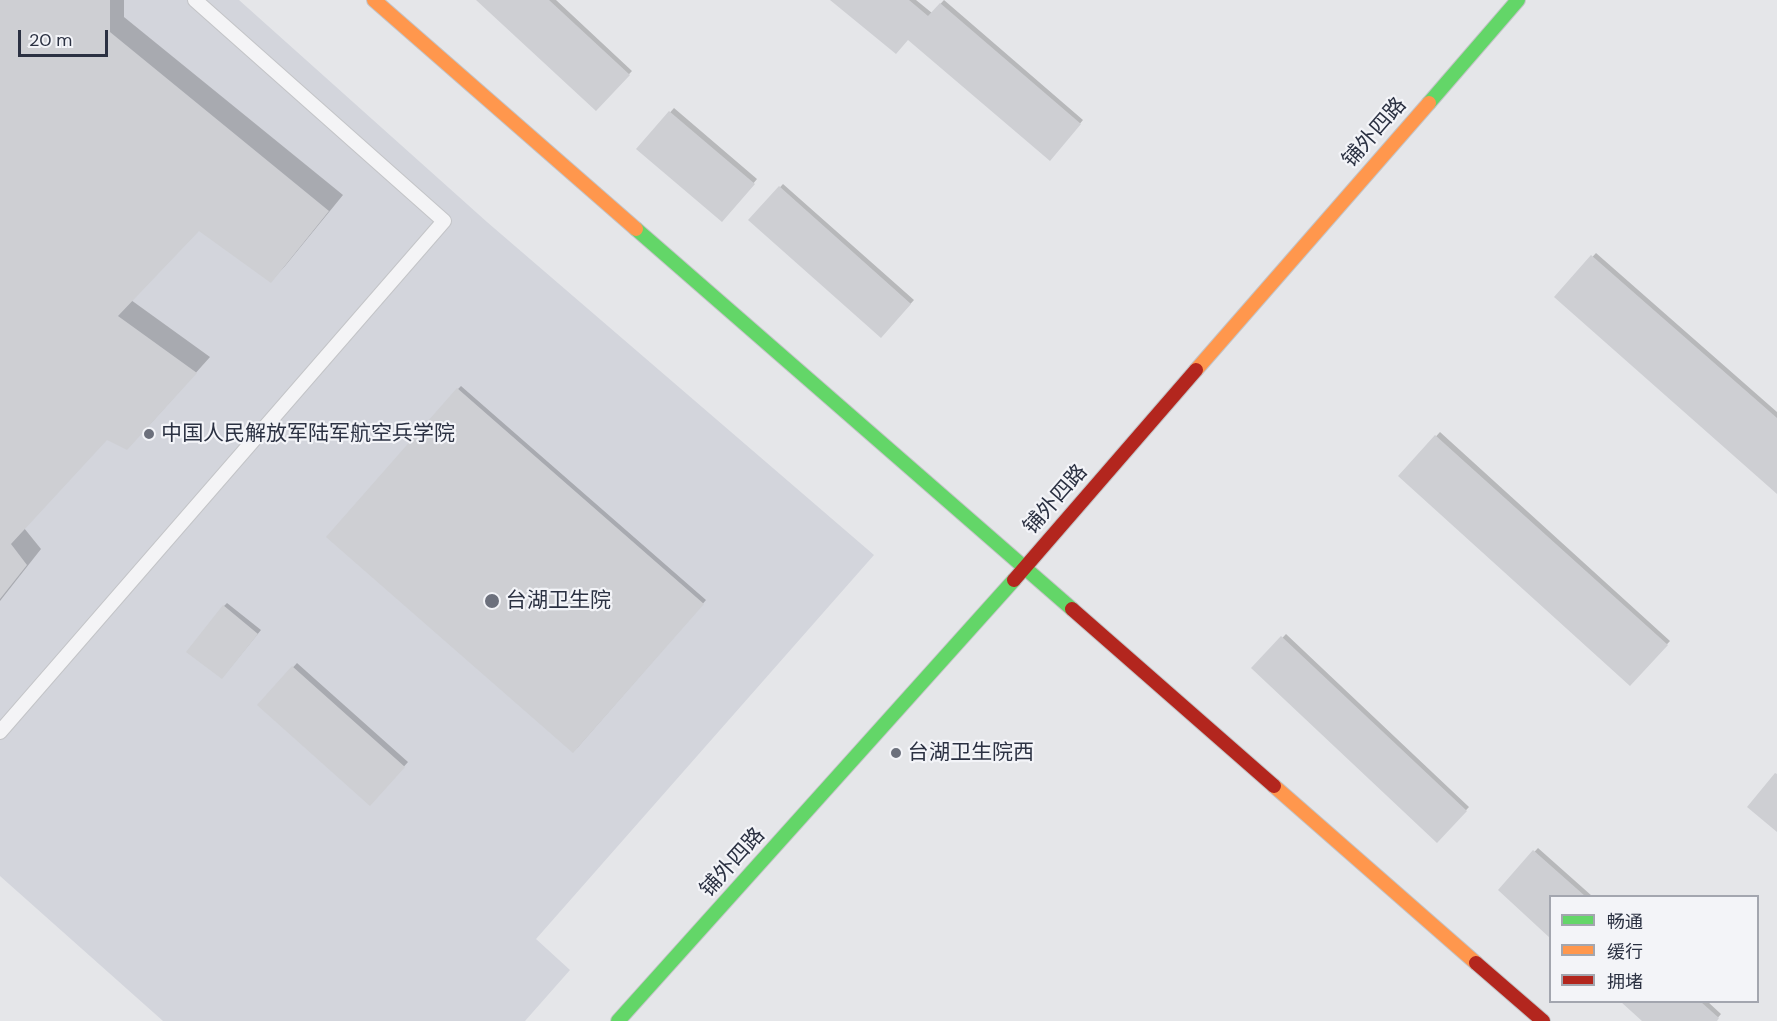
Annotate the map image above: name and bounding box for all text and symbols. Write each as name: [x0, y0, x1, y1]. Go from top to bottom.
scale bar: [21, 18, 111, 56]
text: 20 m: [29, 28, 72, 52]
street label: 铺外四路: [1338, 93, 1412, 173]
place label: 中国人民解放军陆军航空兵学院: [161, 421, 455, 447]
marker: 中国人民解放军陆军航空兵学院: [142, 427, 156, 441]
street label: 铺外四路: [1019, 460, 1093, 540]
place label: 台湖卫生院: [506, 588, 611, 614]
marker: 台湖卫生院: [483, 592, 501, 610]
place label: 台湖卫生院西: [908, 740, 1034, 766]
marker: 台湖卫生院西: [889, 746, 903, 760]
street label: 铺外四路: [696, 823, 770, 903]
legend: [1549, 895, 1759, 1003]
text: 畅通: [1607, 910, 1643, 934]
text: 缓行: [1607, 940, 1643, 964]
text: 拥堵: [1607, 970, 1643, 994]

